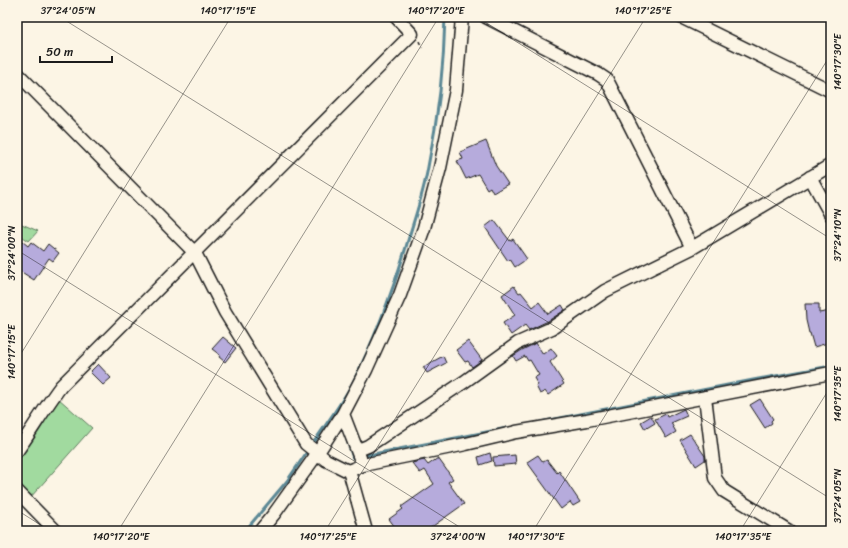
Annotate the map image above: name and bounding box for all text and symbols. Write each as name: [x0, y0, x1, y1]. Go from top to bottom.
text: 37°24'05"N: [41, 2, 95, 20]
text: 140°17'15"E: [201, 2, 257, 20]
text: 140°17'20"E: [408, 2, 466, 20]
text: 140°17'25"E: [615, 2, 673, 20]
text: 140°17'30"E: [829, 32, 847, 90]
scale bar: [40, 38, 112, 64]
text: 50 m: [46, 41, 73, 63]
text: 37°24'10"N: [829, 208, 847, 261]
text: 37°24'00"N: [3, 225, 21, 280]
text: 140°17'15"E: [3, 323, 21, 379]
text: 140°17'35"E: [829, 364, 847, 422]
text: 37°24'05"N: [829, 469, 847, 523]
text: 140°17'20"E: [93, 528, 151, 546]
text: 140°17'25"E: [300, 528, 358, 546]
text: 37°24'00"N: [431, 528, 486, 546]
text: 140°17'30"E: [508, 528, 566, 546]
text: 140°17'35"E: [715, 528, 773, 546]

